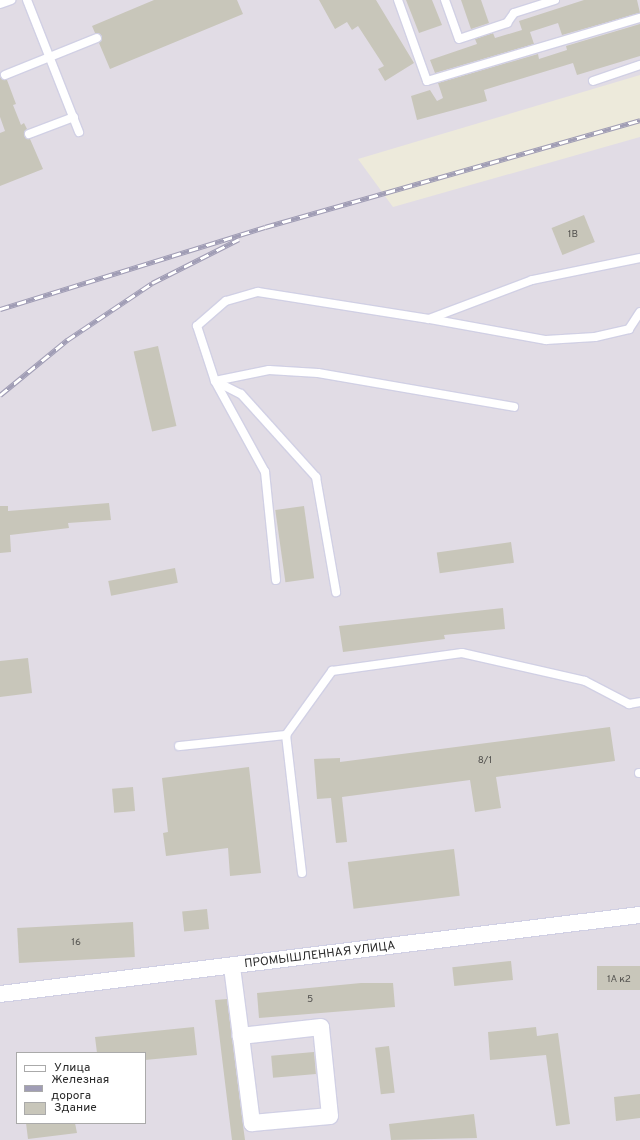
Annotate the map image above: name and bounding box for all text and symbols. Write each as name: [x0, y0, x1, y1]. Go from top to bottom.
house number: 1В: [568, 229, 578, 241]
house number: 8/1: [478, 755, 492, 767]
house number: 16: [71, 937, 81, 949]
street label: ПРОМЫШЛЕННАЯ УЛИЦА: [244, 940, 396, 972]
house number: 1А к2: [607, 974, 631, 986]
house number: 5: [307, 994, 313, 1006]
legend: [16, 1052, 146, 1124]
text: Улица: [54, 1060, 90, 1076]
text: Железная дорога: [51, 1072, 109, 1104]
text: Здание: [54, 1100, 97, 1116]

